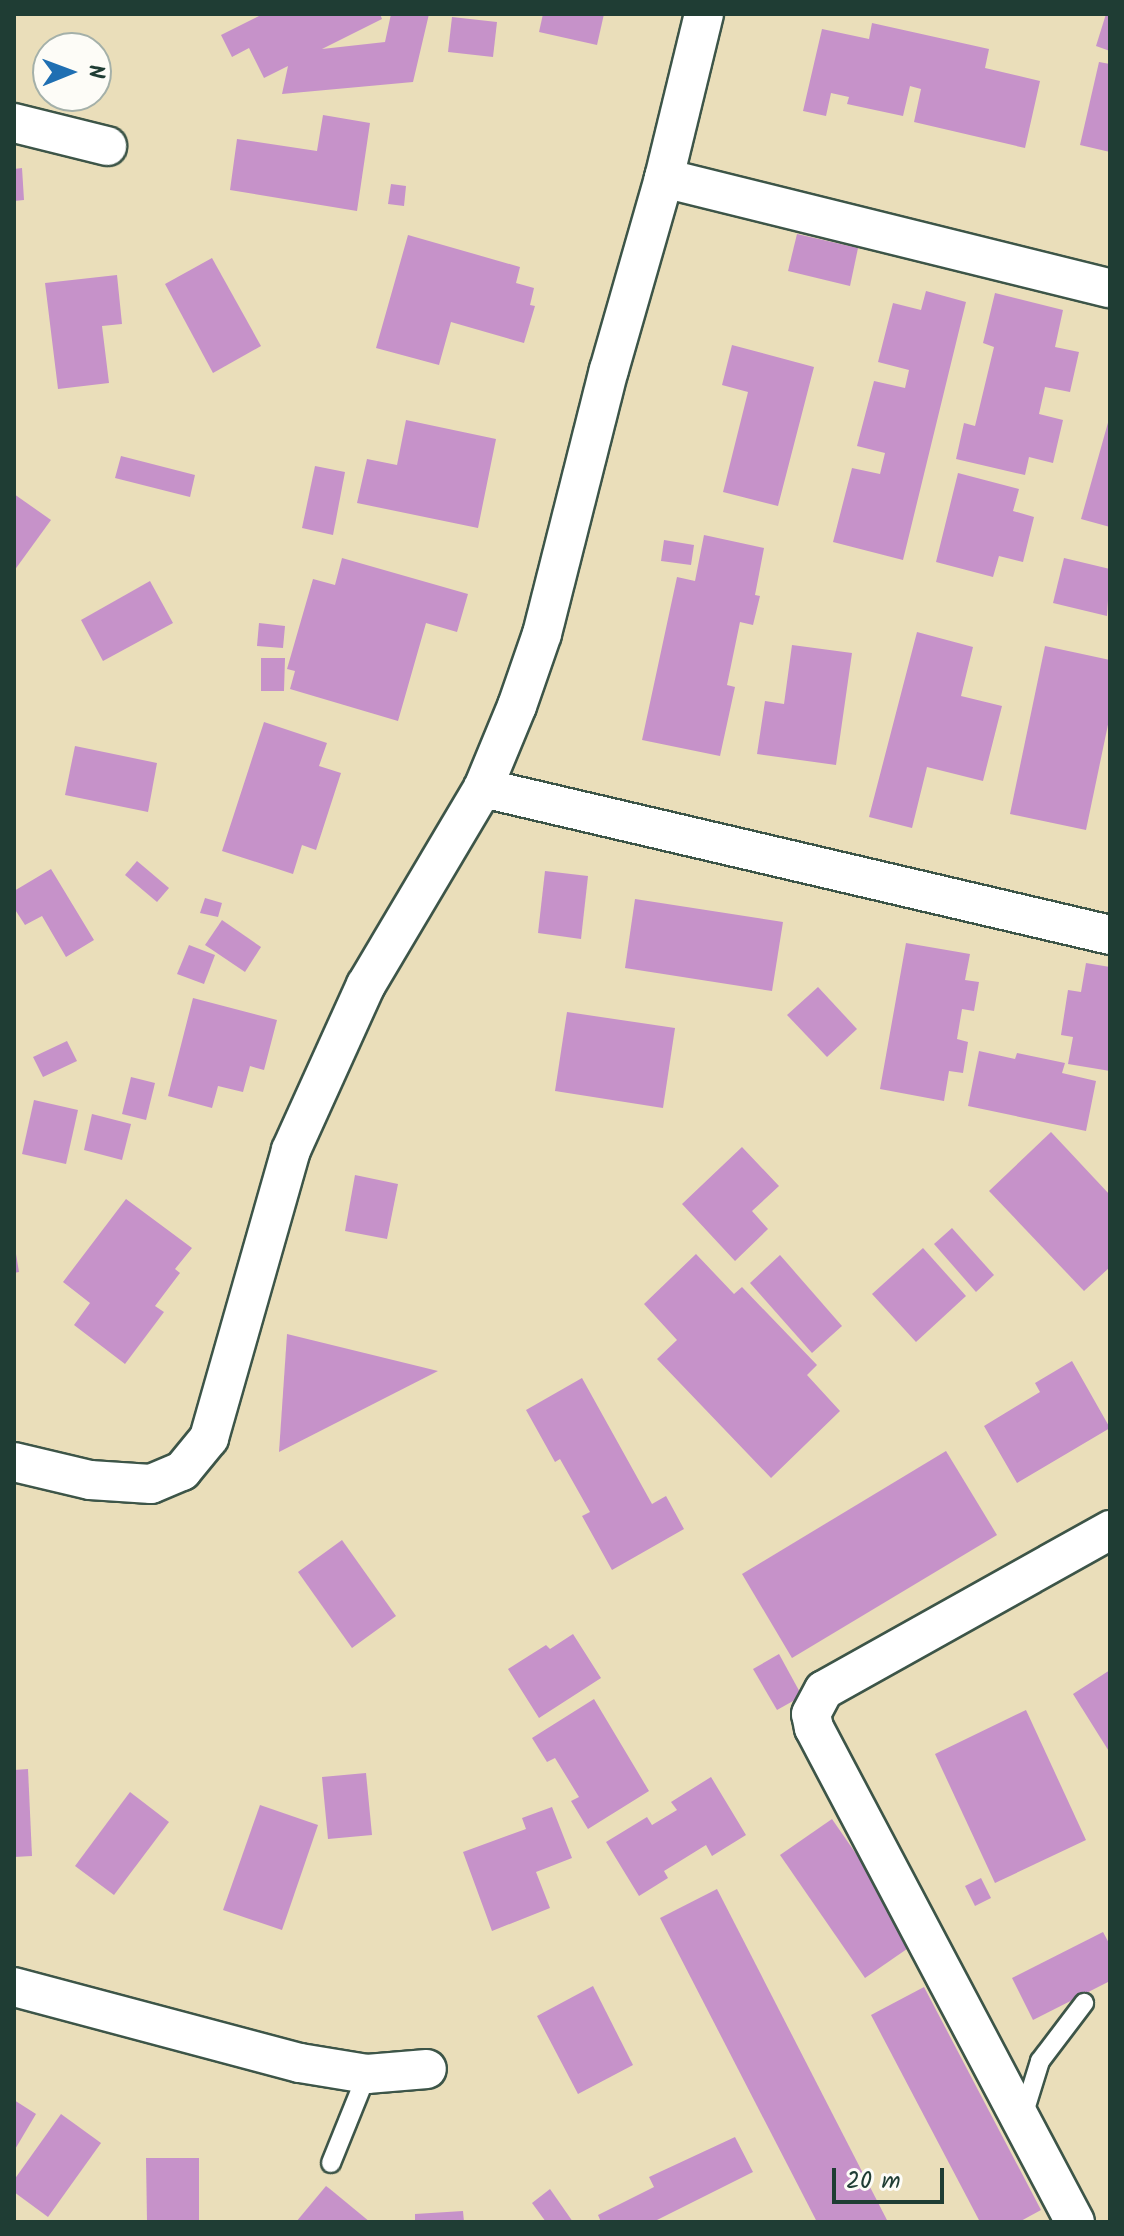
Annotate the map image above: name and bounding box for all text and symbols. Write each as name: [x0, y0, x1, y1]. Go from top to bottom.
north arrow: [32, 32, 112, 112]
text: N: [77, 64, 112, 79]
scale bar: [836, 2152, 948, 2202]
text: 20 m: [846, 2162, 901, 2201]

